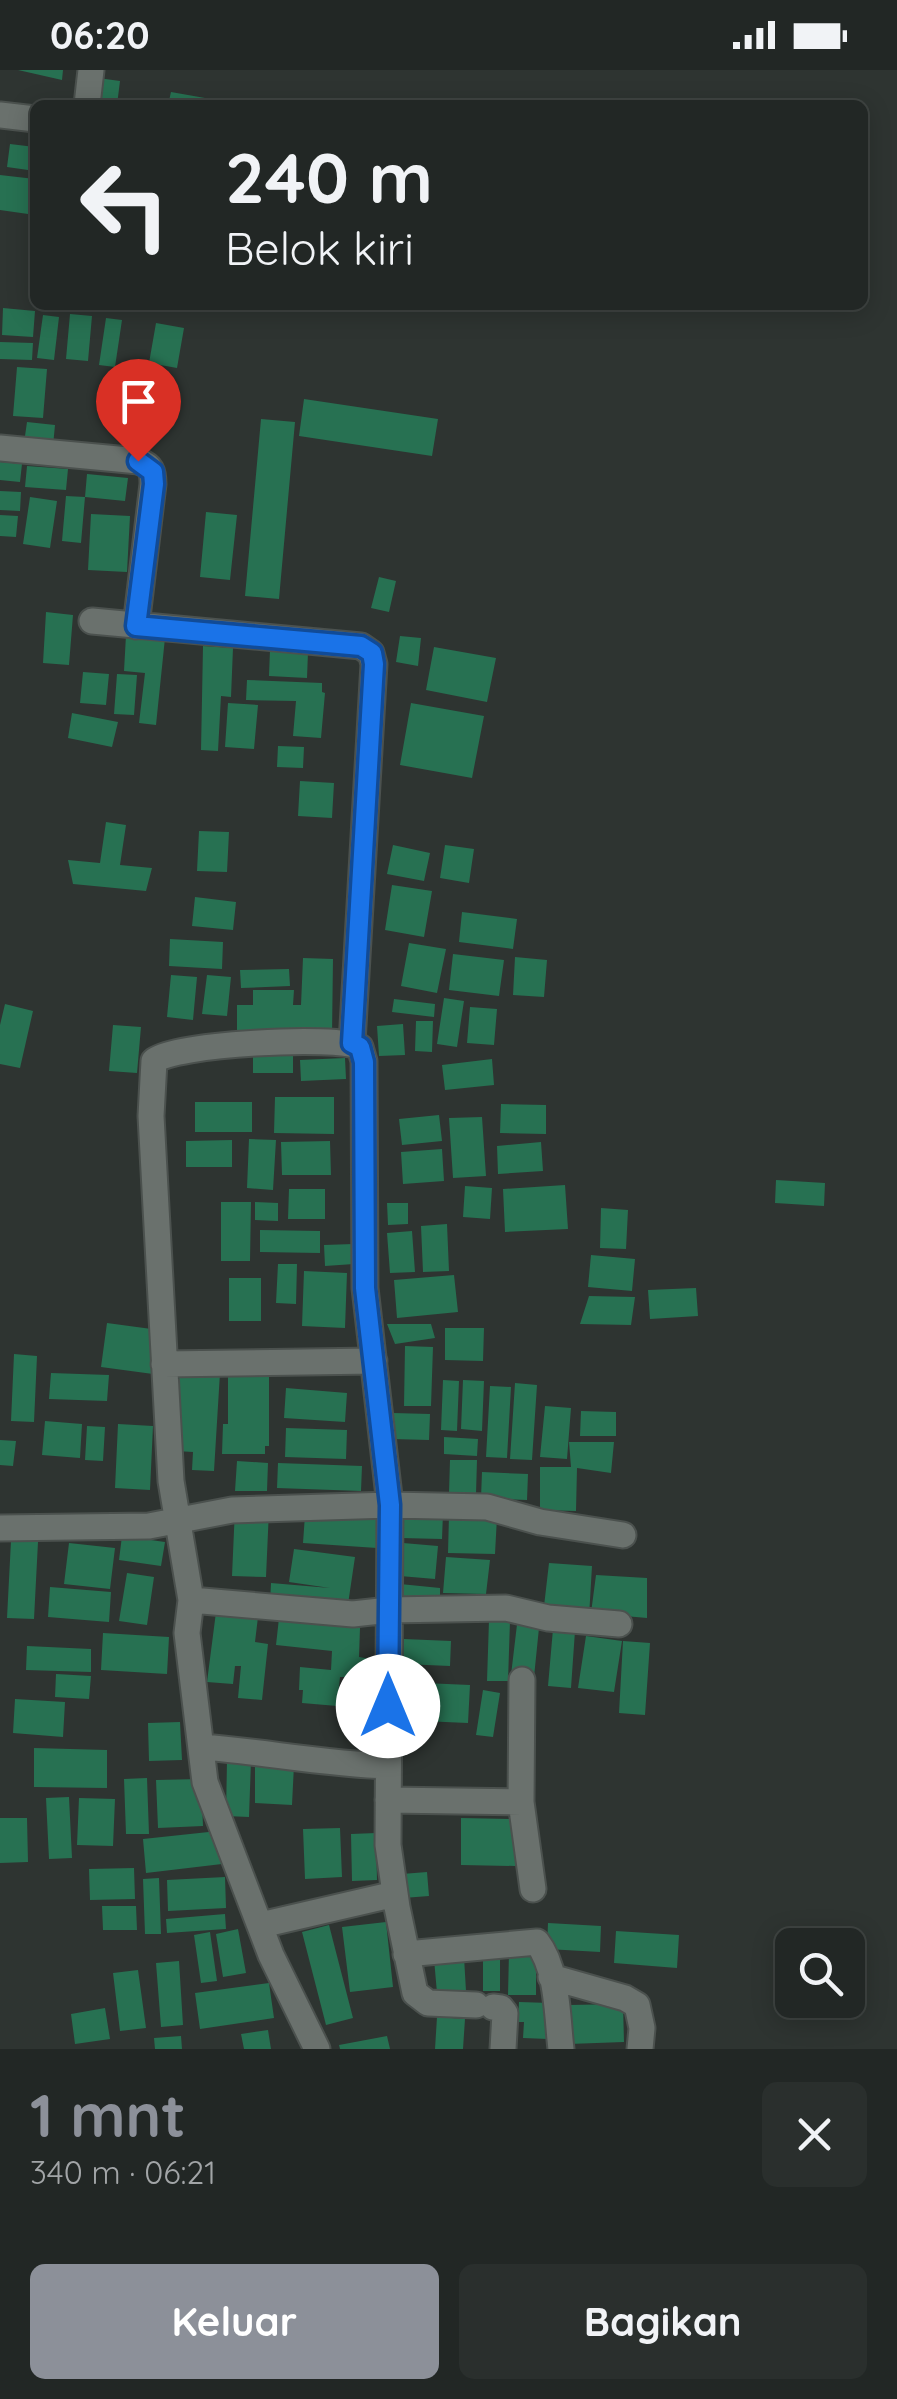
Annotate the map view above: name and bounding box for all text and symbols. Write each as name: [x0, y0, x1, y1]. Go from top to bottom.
text: 06:20: [50, 11, 150, 59]
text: 240 m: [225, 133, 433, 221]
icon: left: [60, 140, 190, 270]
text: Belok kiri: [225, 220, 414, 276]
pin: [96, 359, 181, 462]
icon: arrive: [111, 374, 166, 429]
position arrow: [336, 1654, 440, 1758]
map controls: [775, 1928, 865, 2018]
button: search: [775, 1928, 865, 2018]
text: 1 mnt: [30, 2077, 186, 2152]
button: close: [762, 2082, 867, 2187]
text: 340 m · 06:21: [30, 2152, 216, 2192]
button: Keluar: [30, 2264, 439, 2379]
button: Bagikan: [459, 2264, 867, 2379]

